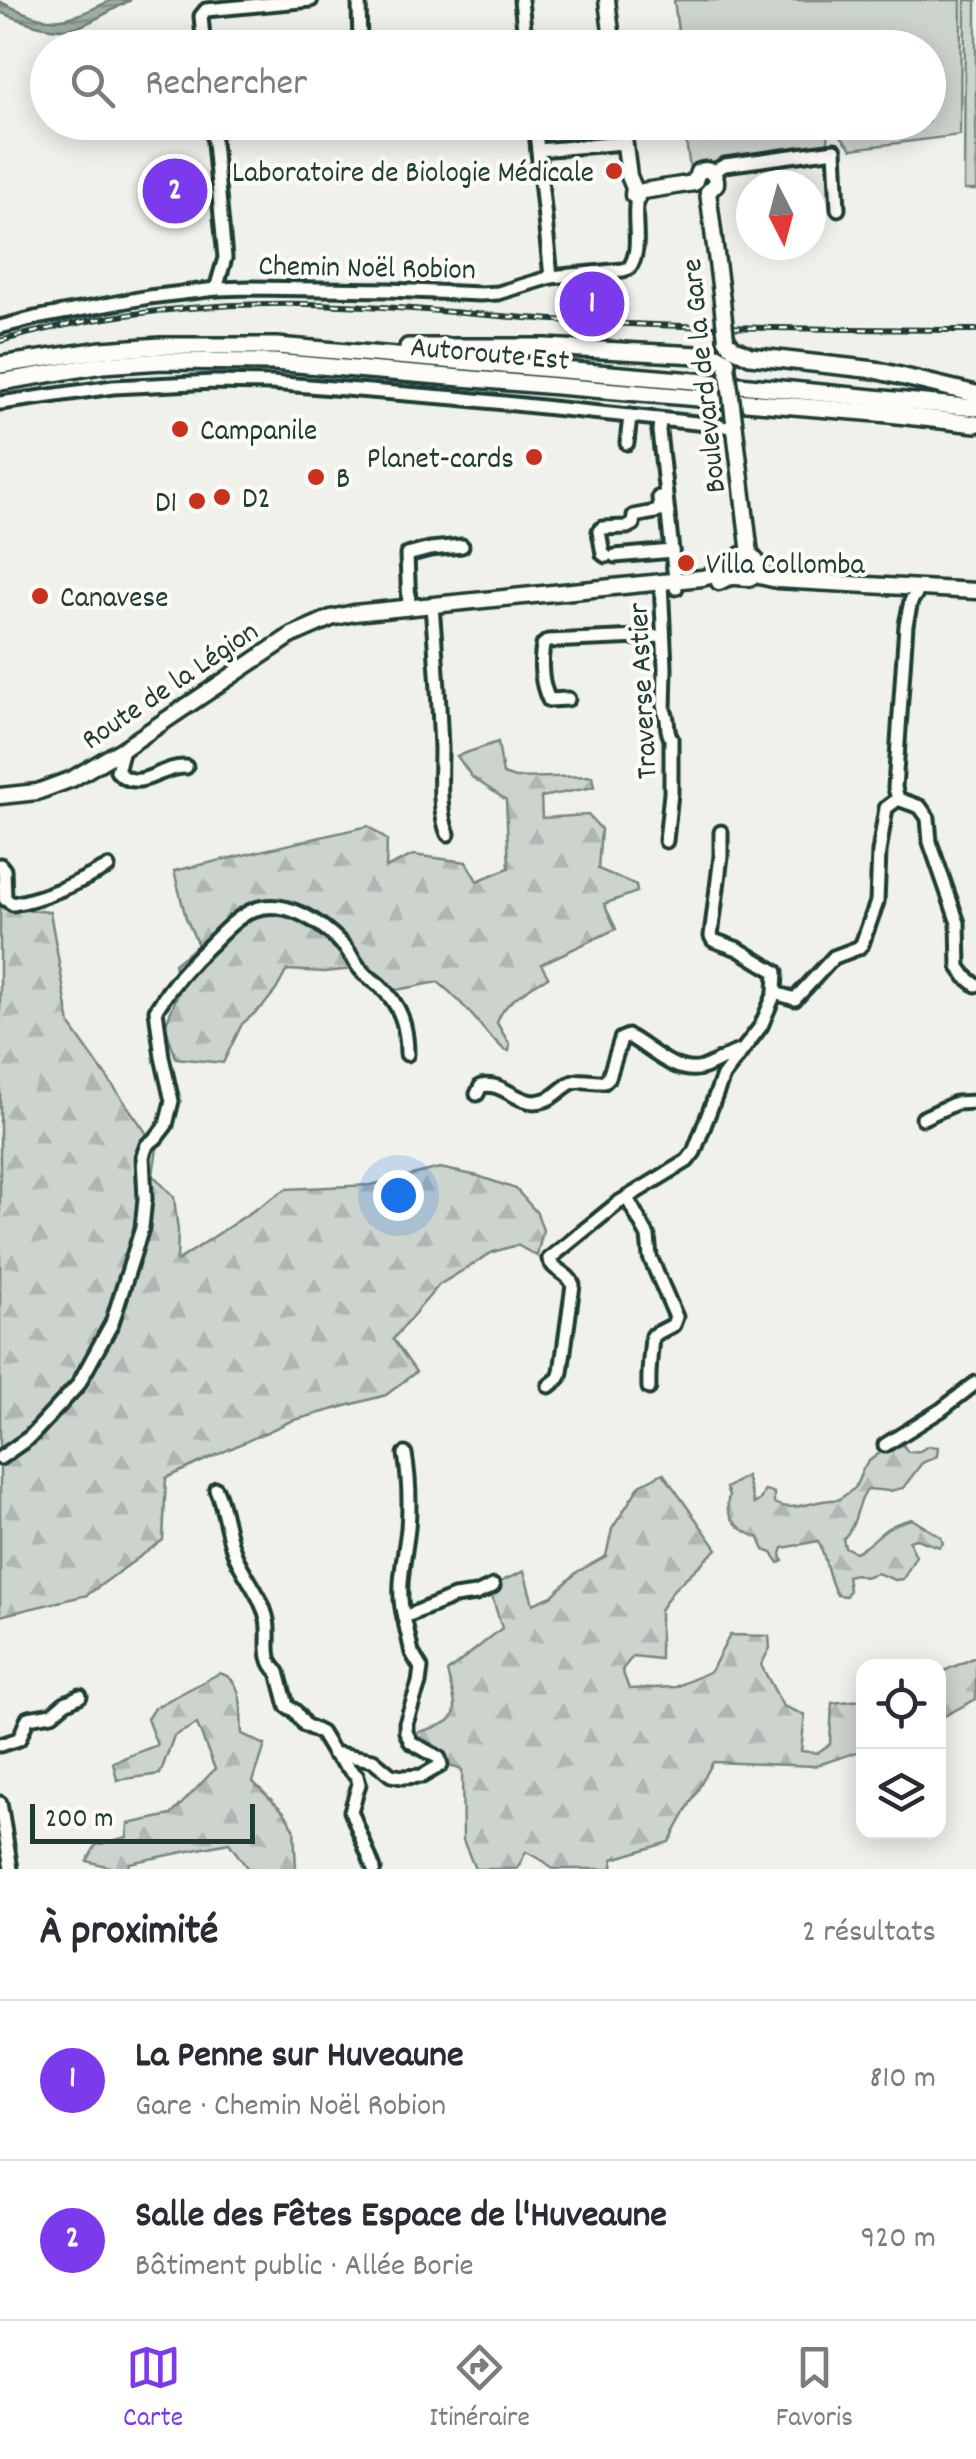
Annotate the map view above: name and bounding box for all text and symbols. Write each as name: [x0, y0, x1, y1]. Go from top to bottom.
search box: [30, 30, 946, 140]
icon: search: [65, 58, 120, 113]
text: Rechercher: [145, 58, 307, 113]
pin: 2: [142, 154, 208, 228]
place label: Laboratoire de Biologie Médicale: [232, 154, 594, 197]
marker: Laboratoire de Biologie Médicale: [603, 160, 625, 182]
north arrow: [736, 170, 826, 260]
street label: Chemin Noël Robion: [258, 247, 476, 294]
street label: Boulevard de la Gare: [673, 256, 740, 495]
pin: 1: [560, 266, 624, 342]
street label: Autoroute Est: [408, 328, 571, 385]
place label: Campanile: [200, 412, 317, 455]
marker: Campanile: [169, 418, 191, 440]
place label: Planet-cards: [367, 440, 514, 483]
marker: Planet-cards: [523, 446, 545, 468]
place label: B: [336, 460, 350, 503]
marker: B: [305, 466, 327, 488]
place label: D2: [242, 480, 271, 523]
place label: D1: [155, 484, 177, 527]
marker: D2: [211, 486, 233, 508]
marker: D1: [186, 490, 208, 512]
place label: Villa Collomba: [706, 546, 866, 589]
marker: Villa Collomba: [675, 552, 697, 574]
place label: Canavese: [60, 579, 168, 622]
marker: Canavese: [29, 585, 51, 607]
street label: Traverse Astier: [619, 601, 672, 780]
street label: Route de la Légion: [74, 613, 269, 763]
your location: [373, 1170, 424, 1221]
map controls: [856, 1659, 946, 1839]
button: locate: [856, 1659, 946, 1749]
button: layers: [856, 1749, 946, 1839]
scale bar: [30, 1799, 255, 1844]
text: 200 m: [45, 1801, 113, 1841]
text: À proximité: [40, 1904, 218, 1964]
text: 2 résultats: [802, 1911, 936, 1957]
text: La Penne sur Huveaune: [135, 2030, 464, 2085]
text: 1: [69, 2057, 76, 2103]
text: 810 m: [869, 2057, 936, 2103]
text: Gare · Chemin Noël Robion: [135, 2085, 446, 2131]
text: Salle des Fêtes Espace de l'Huveaune: [135, 2190, 667, 2245]
text: 2: [66, 2217, 79, 2263]
text: 920 m: [861, 2217, 936, 2263]
text: Bâtiment public · Allée Borie: [135, 2245, 474, 2291]
tab: Carte: [123, 2340, 183, 2440]
tab: Itinéraire: [429, 2340, 530, 2440]
tab: Favoris: [776, 2340, 853, 2440]

